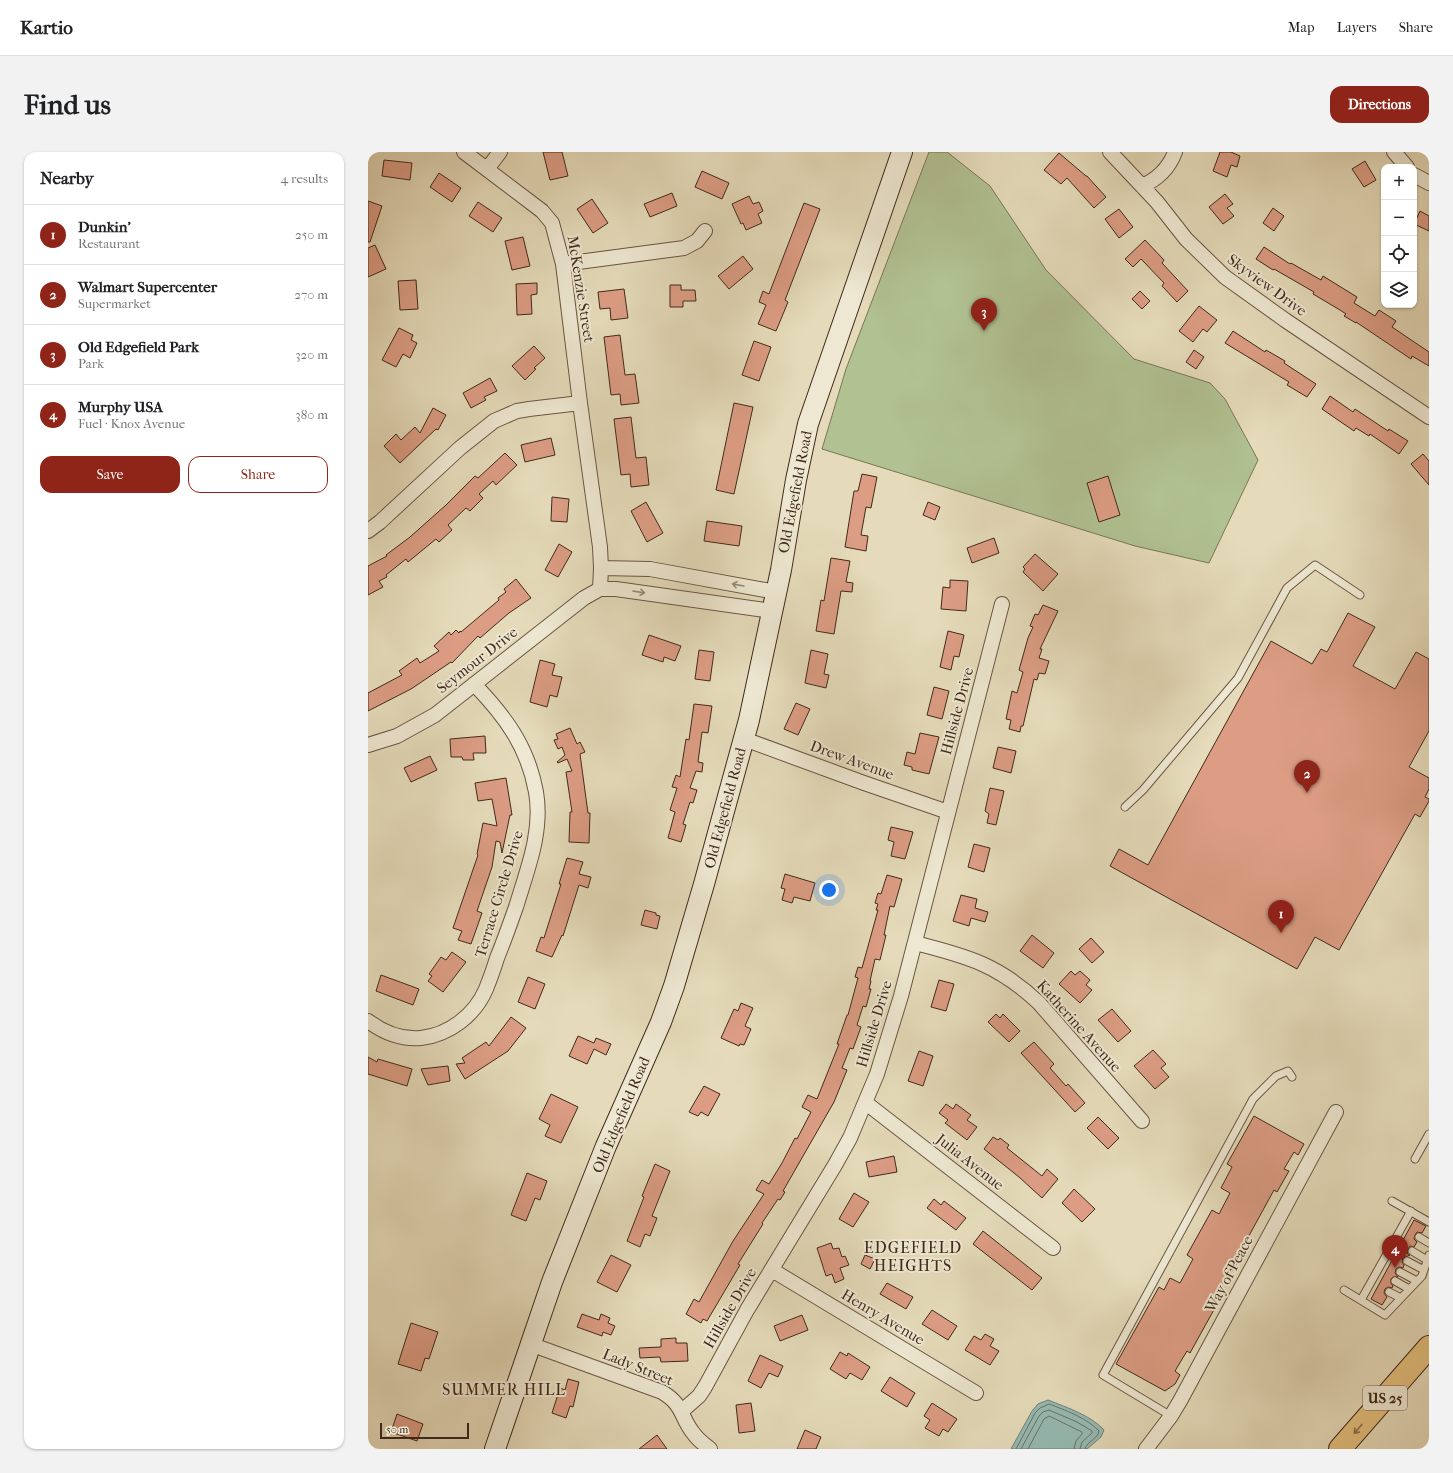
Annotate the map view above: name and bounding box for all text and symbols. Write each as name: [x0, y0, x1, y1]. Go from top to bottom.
text: Kartio: [20, 17, 73, 39]
text: Map: [1288, 19, 1315, 36]
text: Layers: [1337, 19, 1377, 36]
text: Share: [1399, 19, 1433, 36]
button: Directions: [1330, 86, 1429, 123]
text: Find us: [24, 88, 111, 121]
map controls: [1381, 164, 1417, 308]
button: +: [1381, 164, 1417, 200]
text: Nearby: [40, 168, 94, 188]
text: 4 results: [281, 171, 328, 186]
button: −: [1381, 200, 1417, 236]
text: Dunkin': [78, 218, 131, 236]
text: 1: [51, 227, 55, 242]
text: 250 m: [295, 227, 328, 242]
street label: McKenzie Street: [564, 234, 598, 344]
text: Restaurant: [78, 236, 140, 251]
button: locate: [1381, 236, 1417, 272]
street label: Skyview Drive: [1224, 250, 1311, 320]
button: layers: [1381, 272, 1417, 308]
text: Walmart Supercenter: [78, 278, 217, 296]
text: 2: [50, 287, 56, 302]
text: 270 m: [294, 287, 328, 302]
text: Supermarket: [78, 296, 151, 311]
pin: 3: [971, 298, 997, 331]
text: Old Edgefield Park: [78, 338, 199, 356]
text: 3: [50, 347, 56, 362]
text: 320 m: [295, 347, 328, 362]
text: Park: [78, 356, 104, 371]
text: Murphy USA: [78, 398, 163, 416]
text: 4: [49, 407, 57, 422]
text: 380 m: [295, 407, 328, 422]
text: Fuel · Knox Avenue: [78, 416, 185, 431]
street label: Old Edgefield Road: [774, 428, 816, 555]
button: Save: [40, 456, 180, 493]
button: Share: [188, 456, 328, 493]
one-way arrow: [732, 581, 745, 589]
one-way arrow: [632, 588, 645, 596]
street label: Seymour Drive: [433, 623, 521, 697]
street label: Hillside Drive: [937, 665, 977, 757]
street label: Drew Avenue: [808, 737, 897, 784]
street label: Old Edgefield Road: [700, 745, 750, 871]
pin: 2: [1294, 760, 1320, 793]
street label: Terrace Circle Drive: [471, 828, 527, 960]
your location: [819, 880, 839, 900]
pin: 1: [1268, 900, 1294, 933]
street label: Katherine Avenue: [1033, 976, 1125, 1076]
street label: Hillside Drive: [852, 978, 896, 1070]
street label: Old Edgefield Road: [588, 1053, 654, 1176]
street label: Julia Avenue: [932, 1129, 1008, 1194]
street label: Way of Peace: [1201, 1232, 1257, 1316]
pin: 4: [1382, 1235, 1408, 1268]
district label: EDGEFIELD HEIGHTS: [864, 1238, 962, 1275]
street label: Hillside Drive: [700, 1264, 761, 1351]
street label: Henry Avenue: [838, 1285, 928, 1349]
street label: Lady Street: [600, 1345, 677, 1390]
district label: SUMMER HILL: [442, 1380, 566, 1399]
road number: US 25: [1363, 1386, 1407, 1410]
scale bar: [380, 1421, 469, 1440]
text: 50 m: [386, 1423, 408, 1436]
one-way arrow: [1353, 1424, 1362, 1435]

